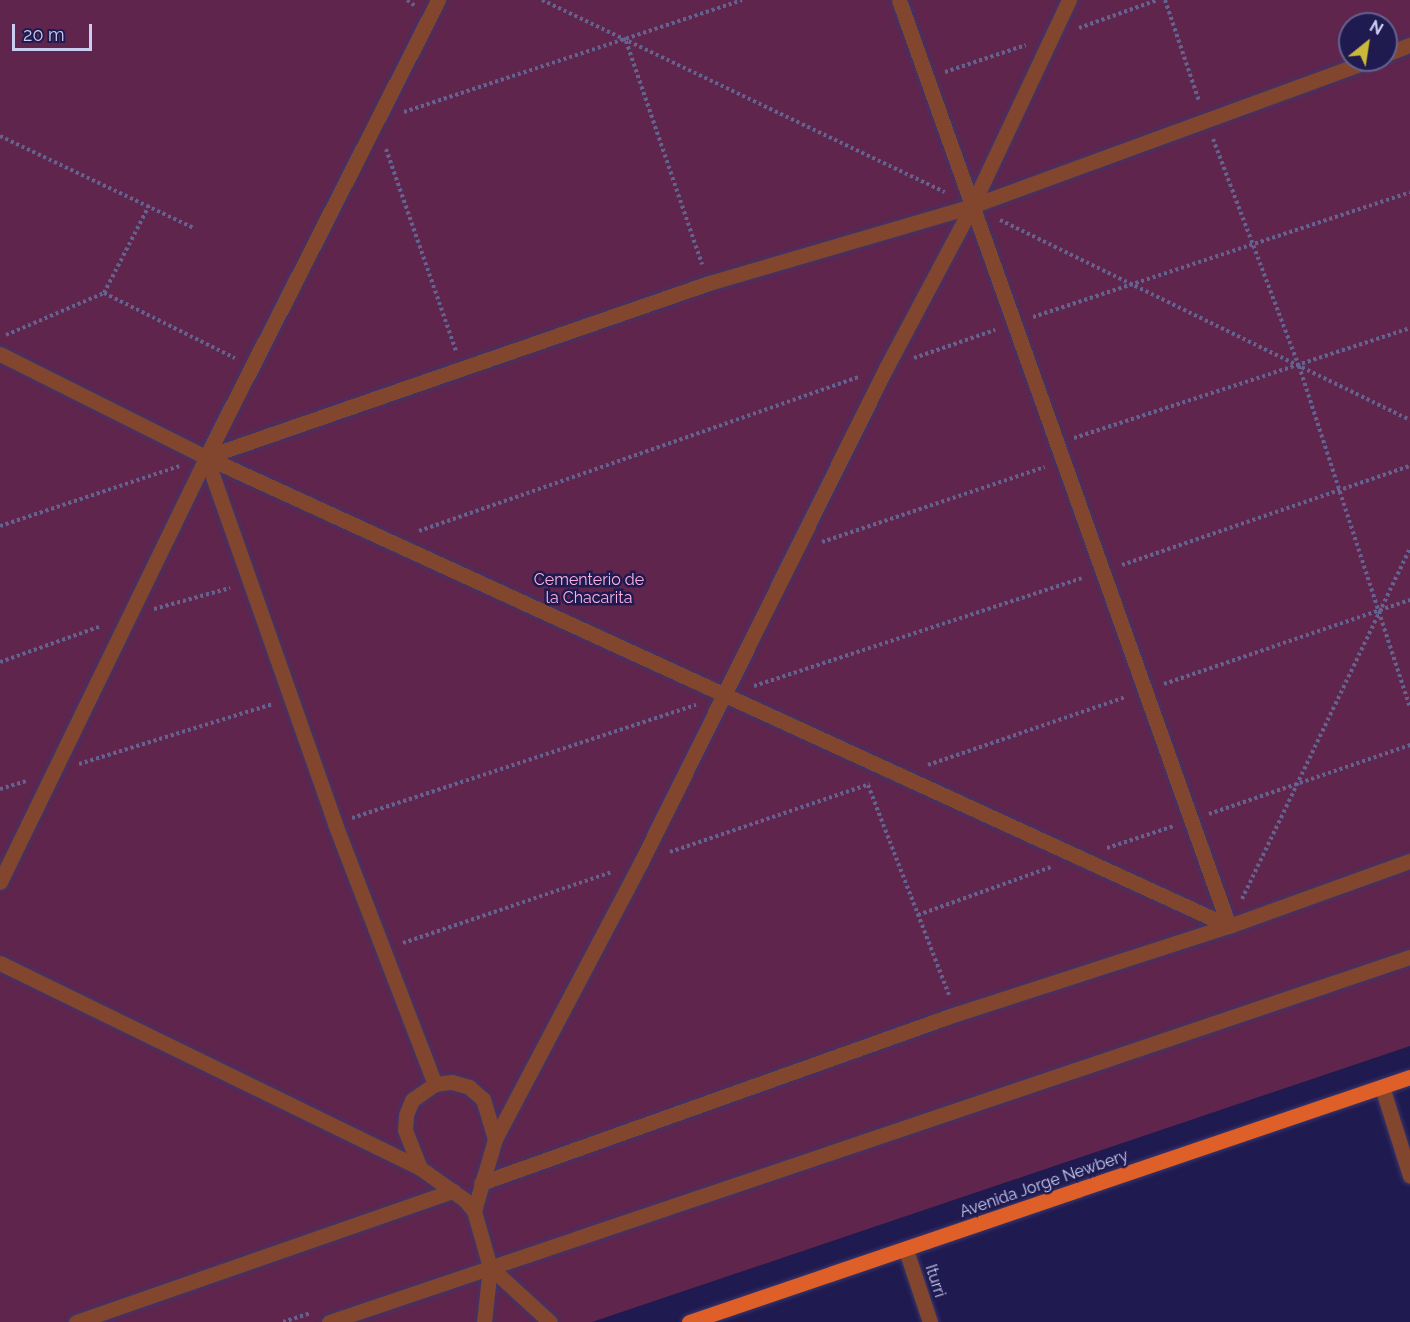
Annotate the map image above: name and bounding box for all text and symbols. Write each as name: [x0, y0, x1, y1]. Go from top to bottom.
scale bar: [15, 12, 94, 50]
north arrow: [1338, 12, 1398, 72]
text: N: [1366, 16, 1386, 39]
text: 20 m: [23, 24, 65, 45]
park label: Cementerio de la Chacarita: [534, 570, 644, 608]
street label: Avenida Jorge Newbery: [957, 1146, 1131, 1222]
street label: Iturri: [921, 1262, 949, 1300]

